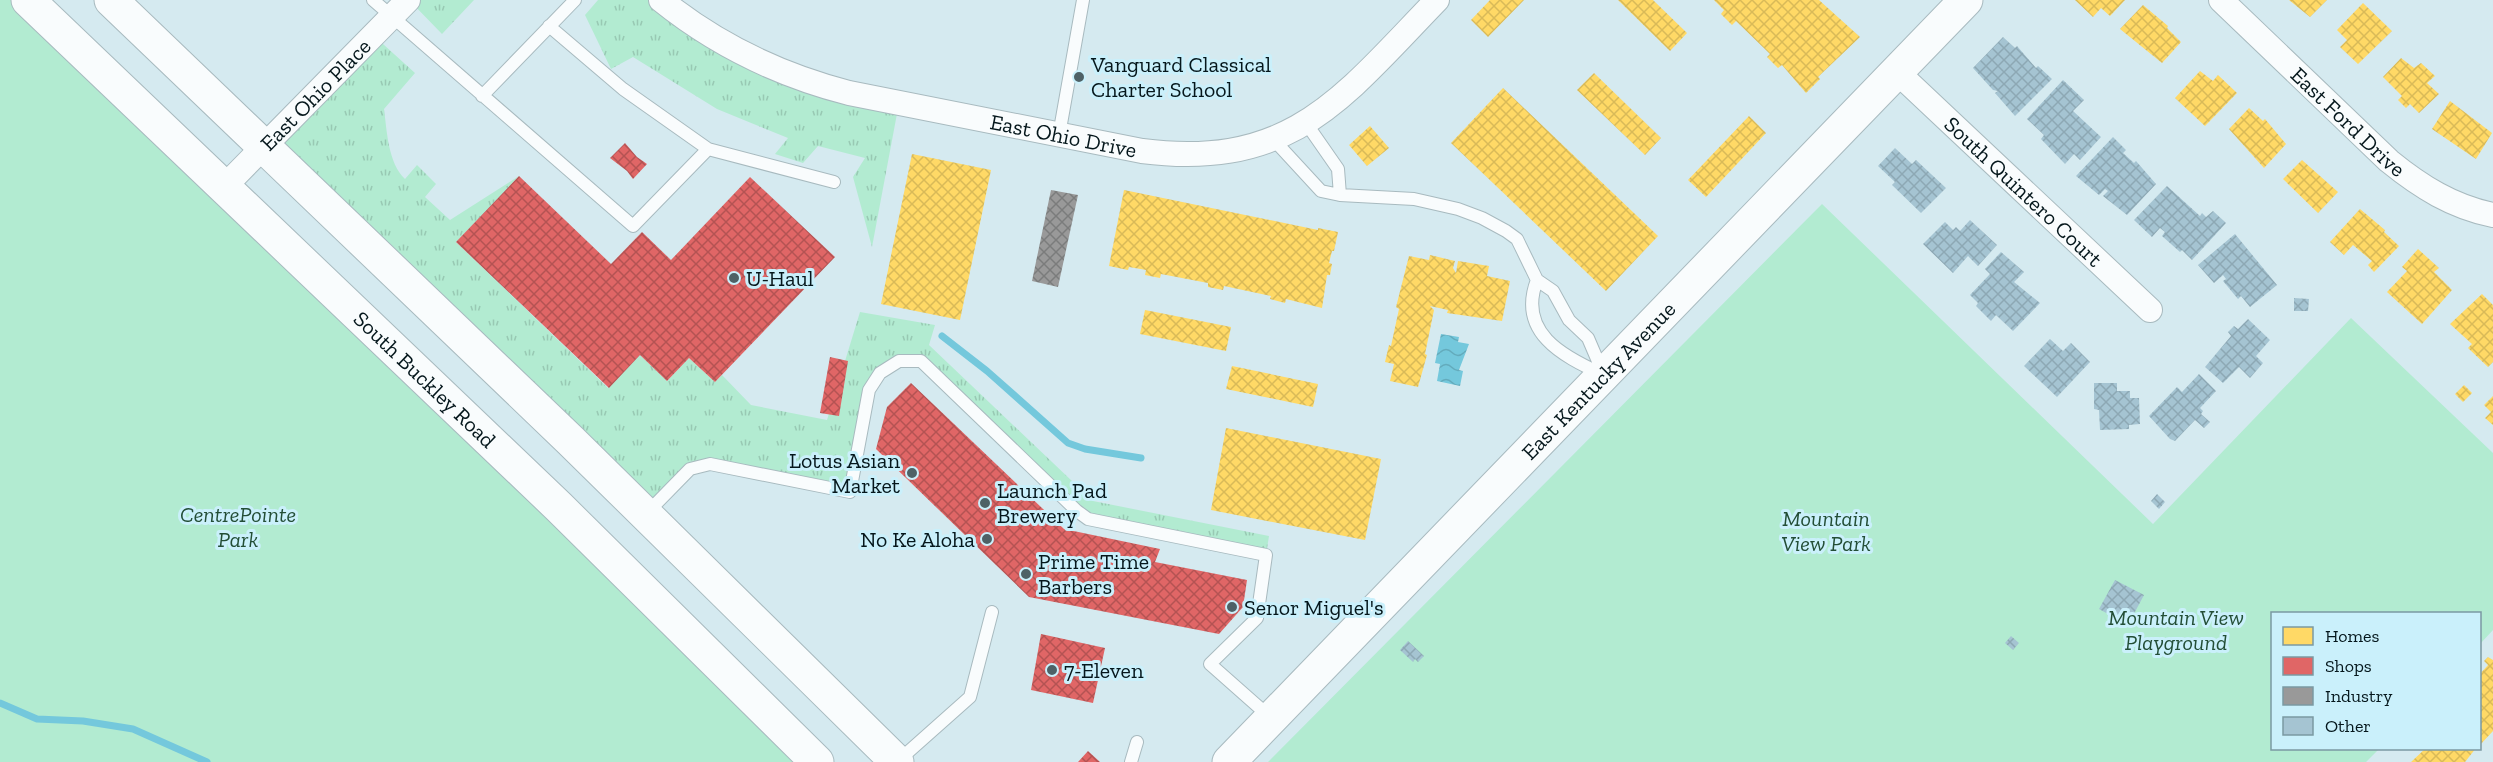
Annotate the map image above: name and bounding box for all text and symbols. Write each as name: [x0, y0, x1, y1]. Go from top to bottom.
street label: East Ohio Place: [254, 33, 376, 156]
place label: Vanguard Classical Charter School: [1090, 51, 1271, 103]
street label: East Ford Drive: [2285, 61, 2411, 182]
marker: Vanguard Classical Charter School: [1072, 70, 1086, 84]
street label: East Ohio Drive: [988, 108, 1139, 163]
street label: South Quintero Court: [1939, 110, 2109, 273]
place label: U-Haul: [746, 265, 814, 292]
marker: U-Haul: [727, 271, 741, 285]
street label: East Kentucky Avenue: [1515, 295, 1681, 465]
street label: South Buckley Road: [348, 305, 502, 453]
place label: Lotus Asian Market: [789, 447, 901, 499]
marker: Lotus Asian Market: [905, 466, 919, 480]
place label: Launch Pad Brewery: [997, 477, 1107, 529]
marker: Launch Pad Brewery: [978, 496, 992, 510]
park label: CentrePointe Park: [180, 501, 296, 553]
park label: Mountain View Park: [1781, 505, 1871, 557]
place label: No Ke Aloha: [860, 526, 975, 553]
marker: No Ke Aloha: [980, 532, 994, 546]
place label: Prime Time Barbers: [1038, 548, 1149, 600]
marker: Prime Time Barbers: [1019, 567, 1033, 581]
place label: Senor Miguel's: [1244, 594, 1384, 621]
marker: Senor Miguel's: [1225, 600, 1239, 614]
park label: Mountain View Playground: [2108, 604, 2244, 656]
legend: [2271, 612, 2481, 750]
text: Homes: [2325, 625, 2379, 647]
text: Shops: [2325, 655, 2372, 677]
place label: 7-Eleven: [1064, 657, 1144, 684]
marker: 7-Eleven: [1045, 663, 1059, 677]
text: Industry: [2325, 685, 2393, 707]
text: Other: [2325, 715, 2371, 737]

